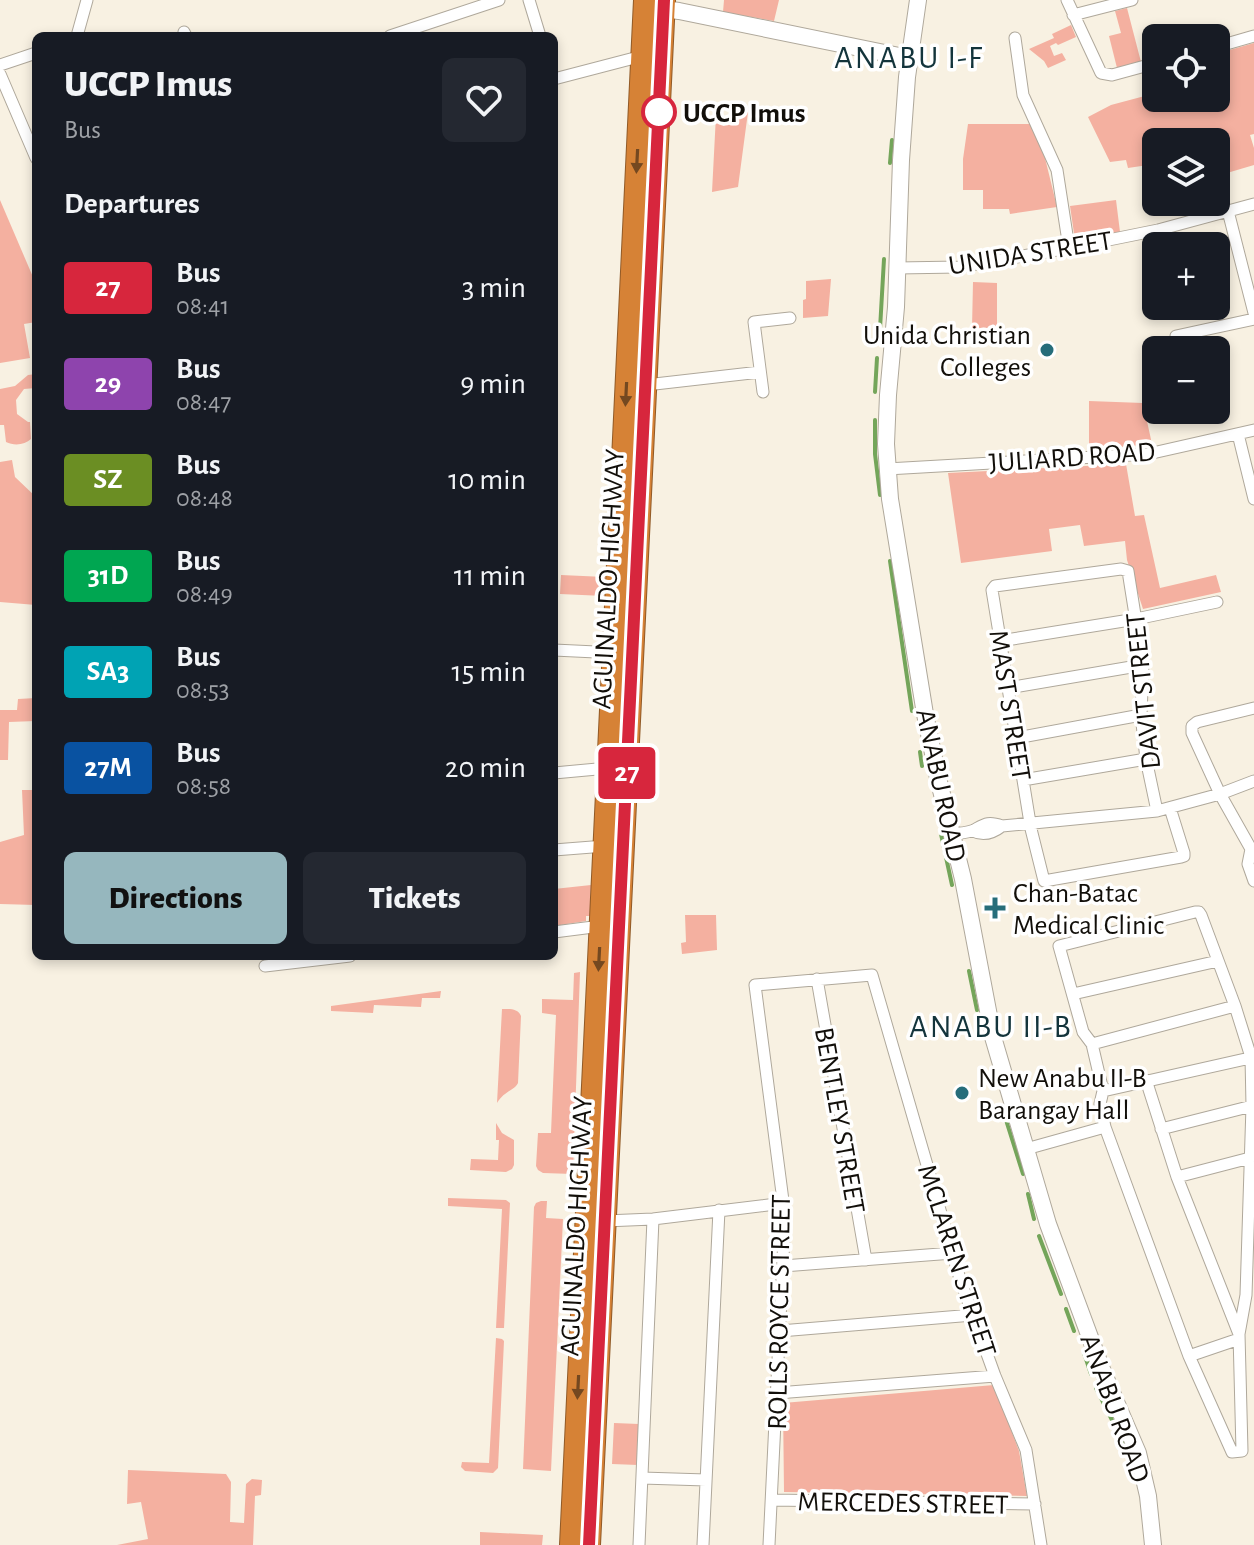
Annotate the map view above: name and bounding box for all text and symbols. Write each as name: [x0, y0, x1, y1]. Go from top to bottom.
map controls: [1142, 24, 1230, 424]
button: locate: [1142, 24, 1230, 112]
district label: ANABU I-F: [834, 42, 984, 74]
button: heart: [442, 58, 526, 142]
text: UCCP Imus: [64, 66, 232, 104]
marker: UCCP Imus: [642, 95, 676, 129]
place label: UCCP Imus: [683, 100, 806, 128]
text: Bus: [64, 117, 101, 143]
button: layers: [1142, 128, 1230, 216]
one-way arrow: [631, 149, 644, 174]
text: Departures: [64, 189, 200, 219]
street label: UNIDA STREET: [946, 227, 1114, 281]
button: +: [1142, 232, 1230, 320]
text: Bus: [176, 258, 221, 288]
text: 3 min: [462, 273, 526, 303]
text: 27: [95, 274, 121, 302]
text: 08:41: [176, 293, 229, 319]
place label: Unida Christian Colleges: [863, 322, 1031, 382]
button: −: [1142, 336, 1230, 424]
marker: Unida Christian Colleges: [1038, 341, 1056, 359]
text: Bus: [176, 354, 221, 384]
text: 9 min: [460, 369, 526, 399]
text: 29: [95, 370, 121, 398]
one-way arrow: [620, 382, 633, 407]
text: 08:47: [176, 389, 231, 415]
street label: JULIARD ROAD: [988, 438, 1156, 478]
street label: AGUINALDO HIGHWAY: [588, 448, 630, 710]
text: Bus: [176, 450, 221, 480]
text: 10 min: [448, 465, 526, 495]
text: SZ: [93, 466, 123, 494]
text: 08:48: [176, 485, 233, 511]
text: Bus: [176, 546, 221, 576]
text: 11 min: [454, 561, 526, 591]
text: 31D: [88, 562, 128, 590]
text: 08:49: [176, 581, 233, 607]
street label: DAVIT STREET: [1122, 611, 1166, 770]
street label: MAST STREET: [983, 628, 1035, 783]
text: Bus: [176, 642, 221, 672]
text: 15 min: [451, 657, 526, 687]
text: SA3: [87, 658, 129, 686]
text: 08:53: [176, 677, 230, 703]
street label: ANABU ROAD: [910, 706, 970, 864]
text: Bus: [176, 738, 221, 768]
line badge: 27: [591, 747, 663, 799]
text: 20 min: [445, 753, 526, 783]
text: 27M: [84, 754, 132, 782]
text: 27: [614, 759, 640, 787]
text: 08:58: [176, 773, 231, 799]
button: Directions: [64, 852, 287, 944]
button: Tickets: [303, 852, 526, 944]
place label: Chan-Batac Medical Clinic: [1013, 880, 1164, 940]
marker: Chan-Batac Medical Clinic: [984, 897, 1006, 919]
one-way arrow: [592, 947, 605, 972]
district label: ANABU II-B: [909, 1011, 1073, 1043]
street label: BENTLEY STREET: [809, 1025, 869, 1216]
place label: New Anabu II-B Barangay Hall: [978, 1065, 1147, 1125]
marker: New Anabu II-B Barangay Hall: [953, 1084, 971, 1102]
street label: AGUINALDO HIGHWAY: [556, 1095, 598, 1357]
street label: MCLAREN STREET: [912, 1161, 1000, 1360]
street label: ROLLS ROYCE STREET: [764, 1194, 796, 1430]
street label: ANABU ROAD: [1074, 1331, 1154, 1487]
one-way arrow: [572, 1375, 585, 1400]
street label: MERCEDES STREET: [797, 1488, 1009, 1520]

